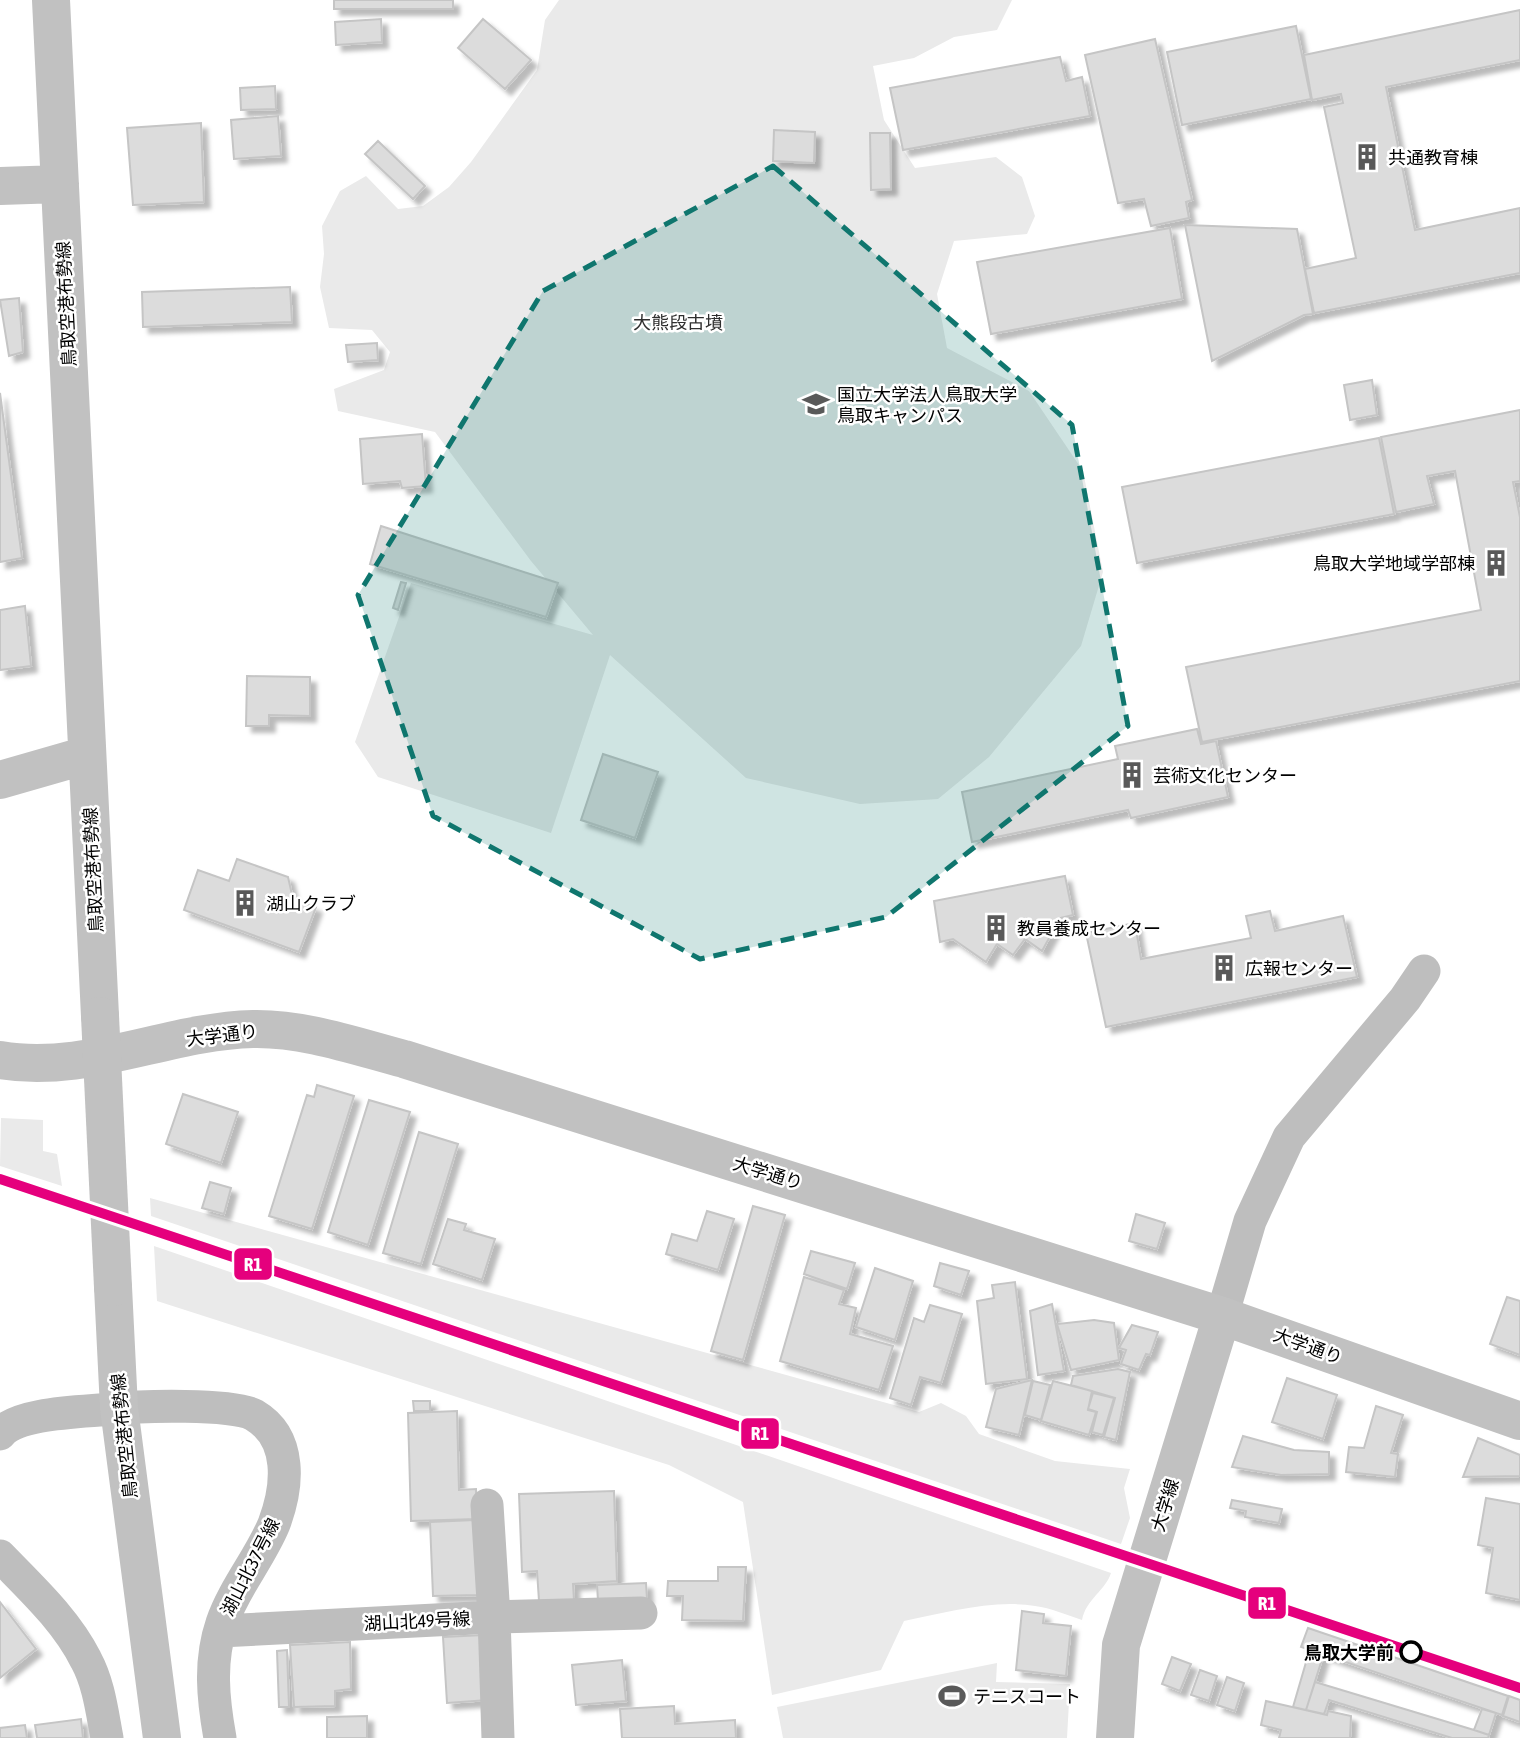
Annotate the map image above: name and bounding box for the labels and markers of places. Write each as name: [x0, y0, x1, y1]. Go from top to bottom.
building icon: 共通教育棟: [1352, 142, 1382, 172]
place label: 共通教育棟: [1388, 147, 1478, 168]
place label: 国立大学法人鳥取大学 鳥取キャンパス: [837, 384, 1017, 426]
school or university icon: 国立大学法人鳥取大学 鳥取キャンパス: [801, 389, 831, 419]
building icon: 鳥取大学地域学部棟: [1481, 548, 1511, 578]
place label: 鳥取大学地域学部棟: [1313, 553, 1475, 574]
building icon: 芸術文化センター: [1117, 760, 1147, 790]
place label: 芸術文化センター: [1153, 765, 1297, 786]
building icon: 湖山クラブ: [230, 888, 260, 918]
place label: 湖山クラブ: [266, 893, 356, 914]
building icon: 教員養成センター: [981, 913, 1011, 943]
place label: 教員養成センター: [1017, 918, 1161, 939]
building icon: 広報センター: [1209, 953, 1239, 983]
place label: 広報センター: [1245, 958, 1353, 979]
marker: 鳥取大学前: [1400, 1641, 1422, 1663]
place label: 鳥取大学前: [1304, 1642, 1394, 1663]
sports icon: テニスコート: [937, 1681, 967, 1711]
place label: テニスコート: [973, 1686, 1081, 1707]

